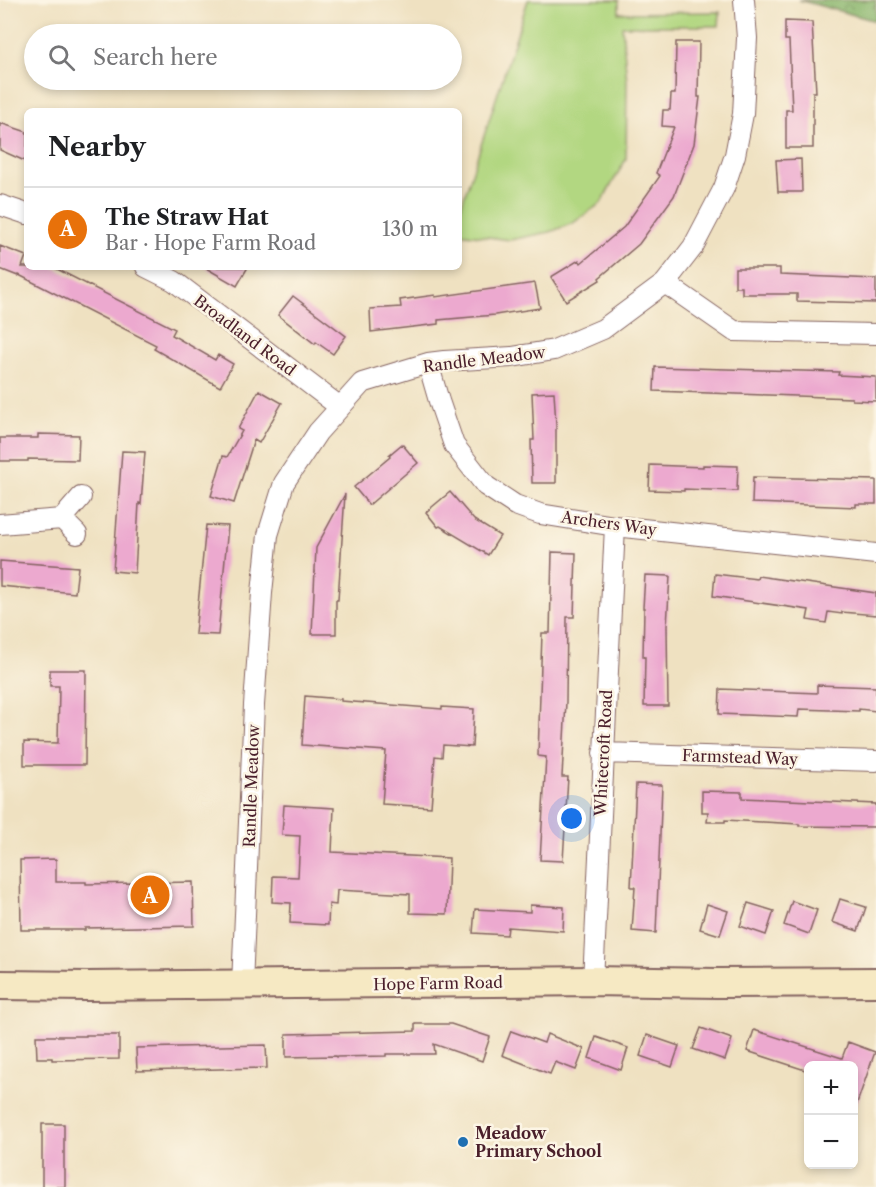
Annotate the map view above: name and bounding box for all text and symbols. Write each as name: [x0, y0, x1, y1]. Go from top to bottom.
search box: [24, 24, 462, 90]
icon: search: [45, 41, 78, 74]
text: Search here: [93, 44, 218, 71]
text: Nearby: [48, 131, 146, 163]
text: The Straw Hat: [105, 204, 269, 231]
text: A: [60, 217, 75, 241]
text: 130 m: [382, 217, 438, 241]
text: Bar · Hope Farm Road: [105, 231, 316, 255]
street label: Broadland Road: [190, 290, 300, 380]
street label: Randle Meadow: [422, 341, 547, 376]
street label: Archers Way: [559, 506, 659, 540]
street label: Whitecroft Road: [590, 689, 616, 818]
street label: Randle Meadow: [239, 723, 263, 848]
street label: Farmstead Way: [682, 745, 800, 769]
your location: [557, 804, 586, 833]
pin: A: [130, 872, 170, 918]
street label: Hope Farm Road: [373, 972, 503, 994]
map controls: [804, 1061, 858, 1169]
button: +: [804, 1061, 858, 1115]
button: −: [804, 1115, 858, 1169]
place label: Meadow Primary School: [475, 1123, 602, 1161]
marker: Meadow Primary School: [456, 1135, 470, 1149]

